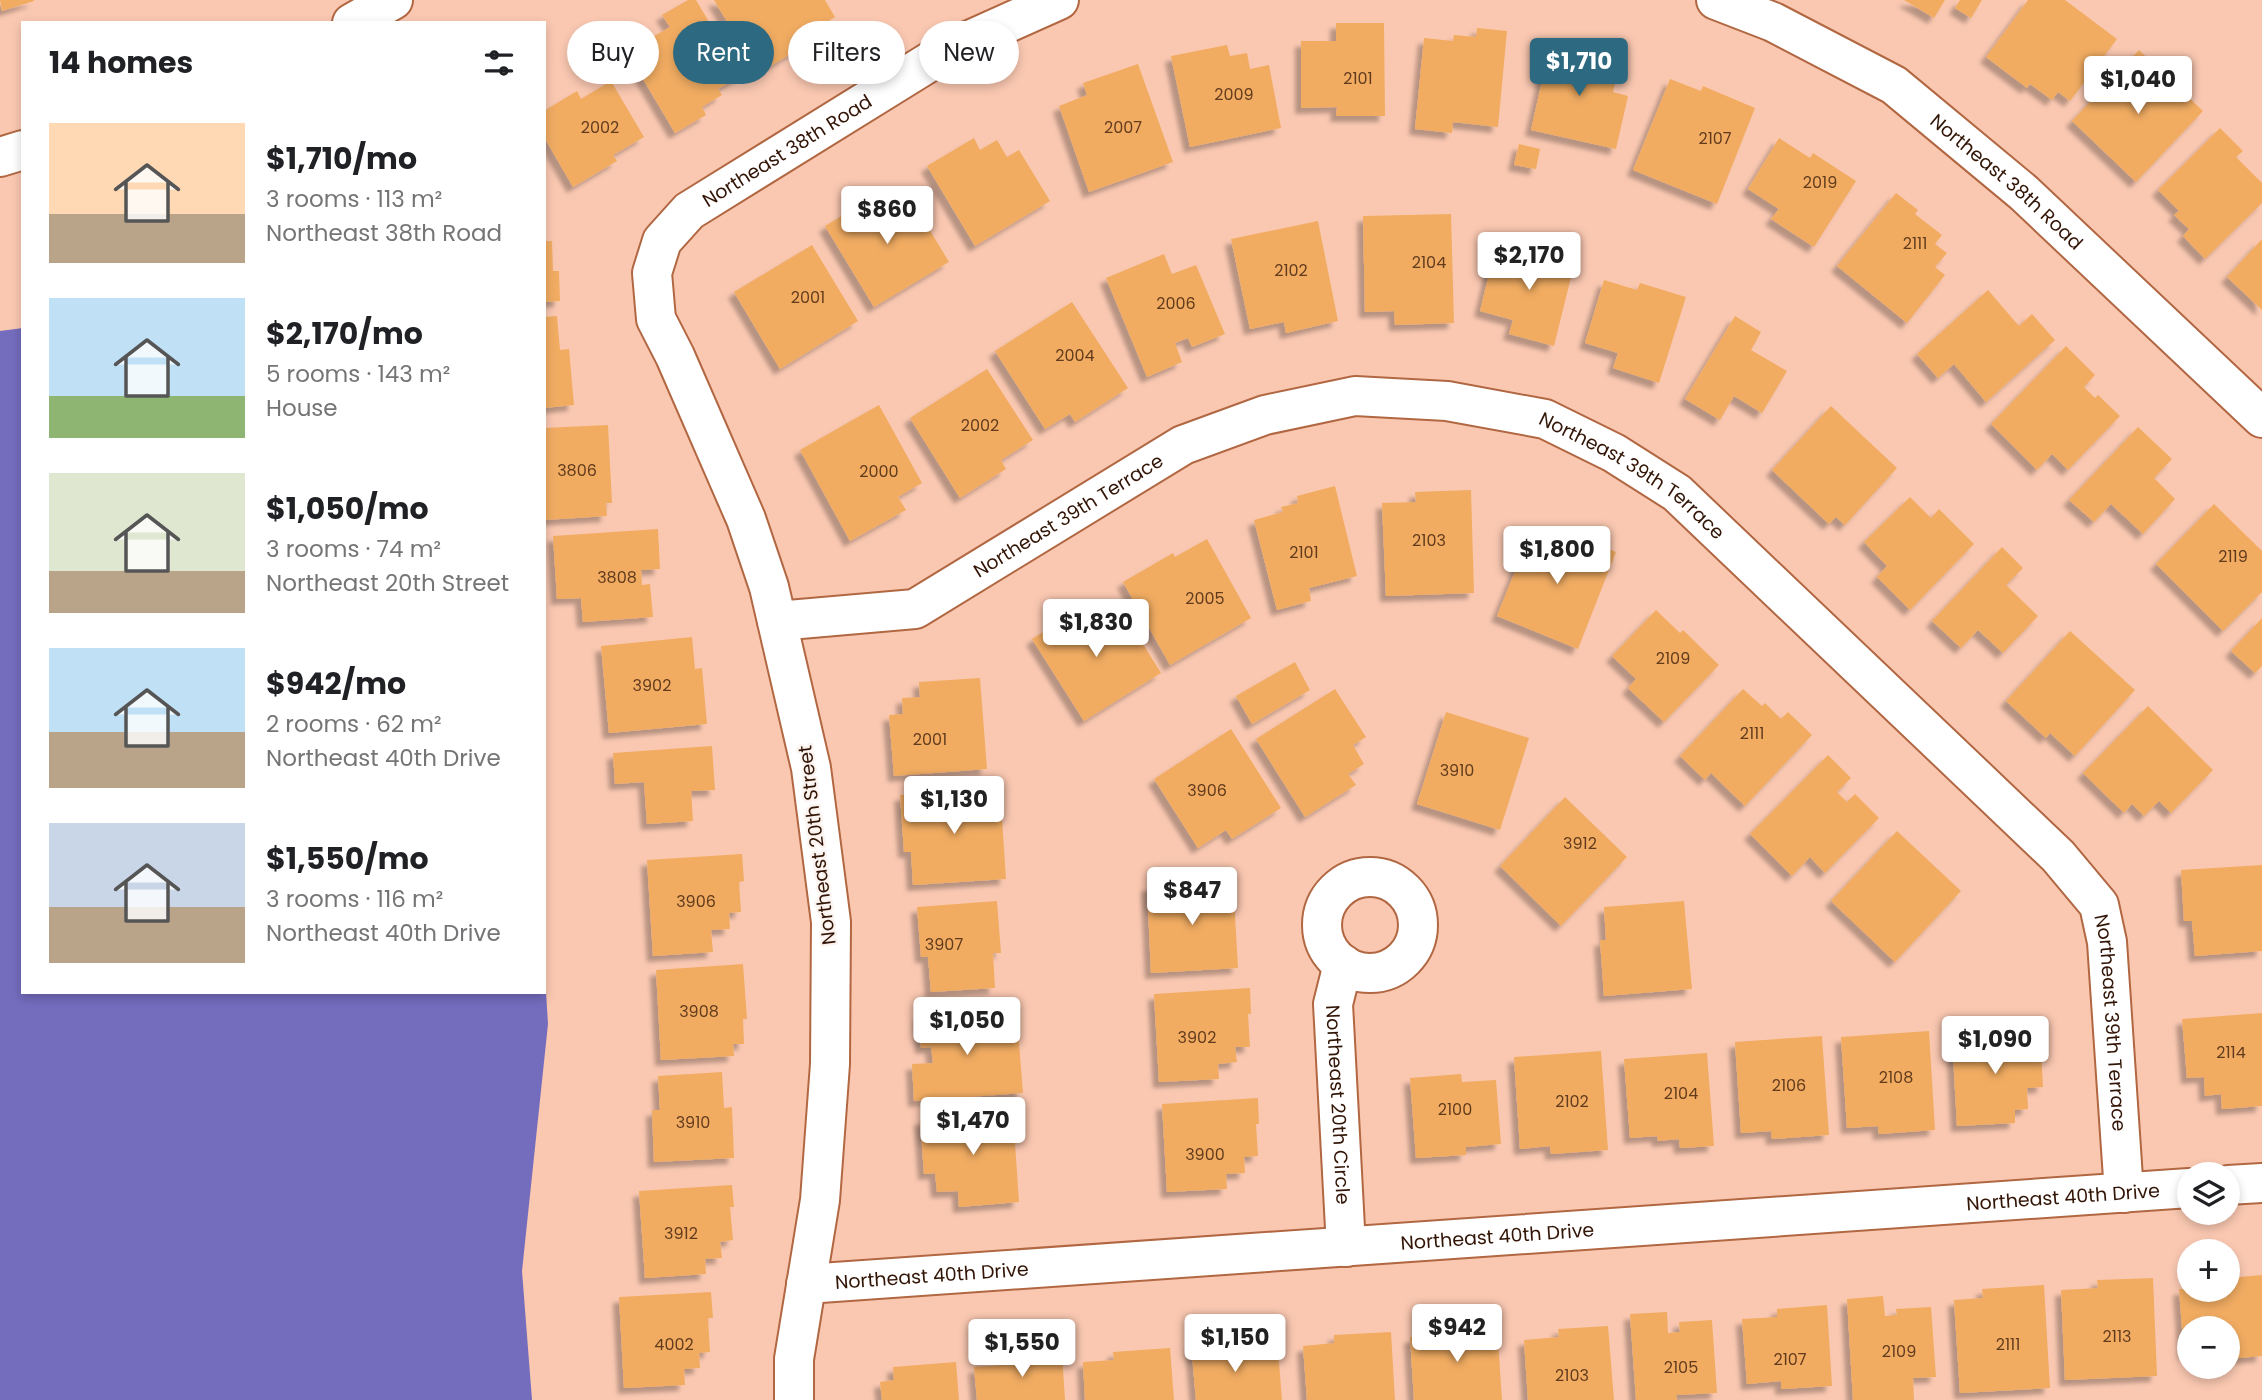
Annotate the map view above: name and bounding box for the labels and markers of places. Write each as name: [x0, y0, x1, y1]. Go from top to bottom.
pin: $1,710: [1522, 38, 1636, 98]
pin: $1,040: [2081, 57, 2195, 116]
pin: $860: [846, 187, 928, 246]
pin: $2,170: [1472, 232, 1586, 292]
pin: $1,800: [1500, 526, 1614, 586]
pin: $1,830: [1039, 600, 1153, 659]
pin: $1,130: [897, 776, 1011, 836]
pin: $847: [1151, 867, 1233, 927]
pin: $1,050: [910, 998, 1024, 1057]
pin: $1,090: [1938, 1016, 2052, 1076]
pin: $1,470: [916, 1098, 1030, 1157]
pin: $942: [1416, 1304, 1498, 1364]
pin: $1,150: [1178, 1314, 1292, 1374]
pin: $1,550: [965, 1320, 1079, 1379]

